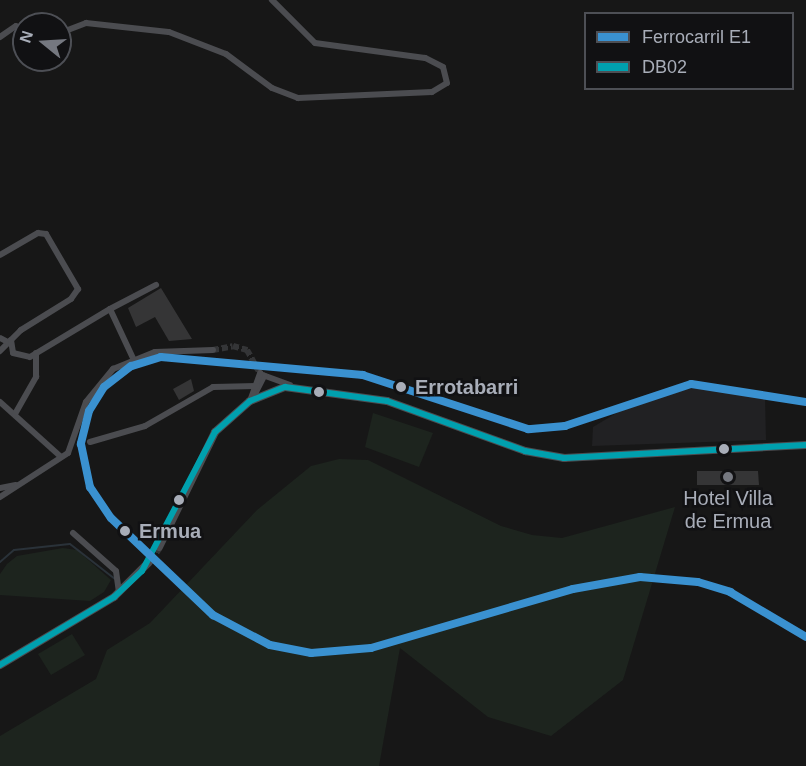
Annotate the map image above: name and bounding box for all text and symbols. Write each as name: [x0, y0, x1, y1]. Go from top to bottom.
north arrow: [12, 12, 72, 72]
legend: [584, 12, 794, 90]
text: Ferrocarril E1: [642, 27, 751, 47]
text: N: [16, 29, 36, 45]
text: DB02: [642, 57, 687, 77]
place label: Errotabarri: [415, 375, 518, 399]
marker: Errotabarri: [392, 378, 410, 396]
unlabelled marker: [313, 386, 325, 398]
unlabelled marker: [718, 443, 730, 455]
marker: Hotel Villa de Ermua: [721, 470, 735, 484]
place label: Hotel Villa de Ermua: [683, 486, 773, 533]
unlabelled marker: [173, 494, 185, 506]
place label: Ermua: [139, 519, 201, 543]
marker: Ermua: [116, 522, 134, 540]

